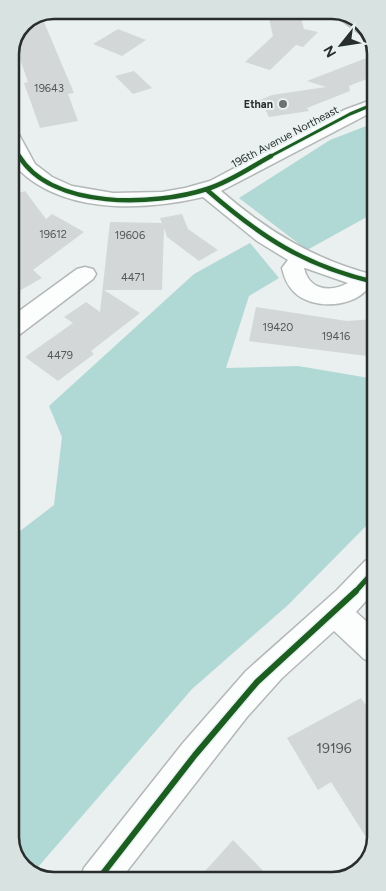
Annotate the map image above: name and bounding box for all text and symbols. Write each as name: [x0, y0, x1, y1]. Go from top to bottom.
north arrow: [316, 20, 366, 70]
text: N: [320, 42, 340, 60]
house number: 19643: [34, 82, 64, 95]
place label: Ethan: [244, 98, 273, 111]
marker: Ethan: [277, 98, 289, 110]
street label: 196th Avenue Northeast: [229, 103, 341, 171]
house number: 19612: [39, 228, 67, 241]
house number: 19606: [115, 229, 145, 242]
house number: 4471: [121, 271, 145, 284]
house number: 19420: [263, 321, 293, 334]
house number: 19416: [322, 330, 350, 343]
house number: 4479: [47, 349, 73, 362]
house number: 19196: [316, 740, 352, 757]

